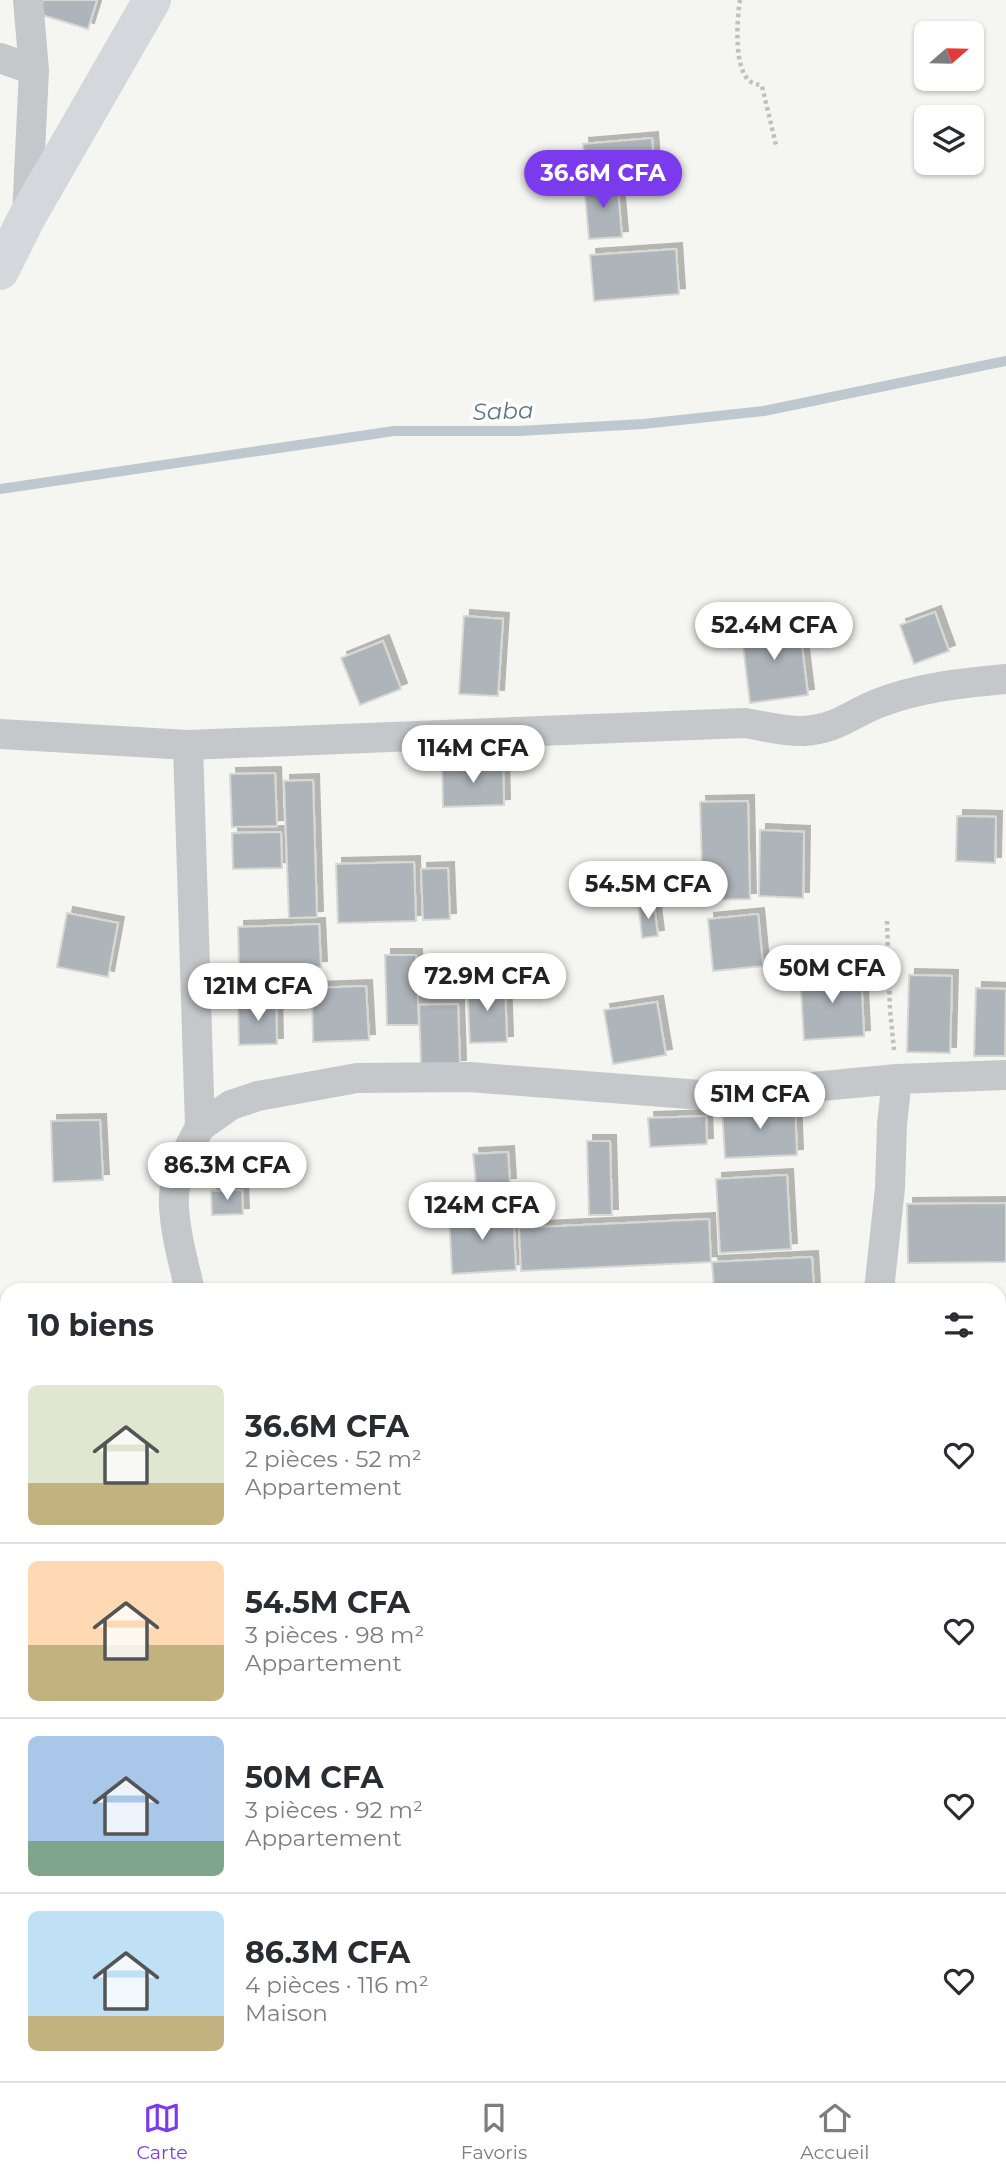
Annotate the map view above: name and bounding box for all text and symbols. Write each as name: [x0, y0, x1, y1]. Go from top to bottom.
north arrow: [914, 21, 984, 91]
map controls: [914, 21, 984, 175]
button: layers: [914, 105, 984, 175]
pin: 36.6M CFA: [523, 150, 683, 210]
text: 36.6M CFA: [540, 159, 666, 187]
water label: Saba: [472, 396, 534, 426]
pin: 52.4M CFA: [694, 602, 854, 662]
text: 52.4M CFA: [711, 611, 837, 639]
pin: 114M CFA: [401, 726, 545, 785]
text: 114M CFA: [418, 734, 528, 762]
pin: 54.5M CFA: [568, 862, 728, 921]
text: 54.5M CFA: [585, 870, 711, 898]
pin: 50M CFA: [767, 946, 897, 1005]
pin: 72.9M CFA: [407, 954, 567, 1013]
text: 50M CFA: [779, 954, 885, 982]
text: 72.9M CFA: [424, 962, 550, 990]
pin: 121M CFA: [186, 964, 330, 1023]
text: 121M CFA: [204, 972, 312, 1000]
pin: 51M CFA: [695, 1072, 825, 1131]
text: 51M CFA: [710, 1080, 810, 1108]
pin: 86.3M CFA: [147, 1142, 307, 1202]
text: 86.3M CFA: [164, 1151, 290, 1179]
pin: 124M CFA: [410, 1182, 554, 1242]
text: 124M CFA: [425, 1191, 539, 1219]
icon: filters: [940, 1306, 978, 1344]
text: 10 biens: [28, 1307, 154, 1344]
text: 36.6M CFA: [245, 1408, 409, 1445]
icon: home: [84, 1413, 168, 1497]
icon: heart: [940, 1436, 978, 1474]
text: 2 pièces · 52 m²: [245, 1445, 422, 1473]
text: Appartement: [245, 1473, 402, 1501]
text: 54.5M CFA: [245, 1584, 410, 1621]
icon: home: [84, 1589, 168, 1673]
icon: heart: [940, 1612, 978, 1650]
text: 3 pièces · 98 m²: [245, 1621, 424, 1649]
text: Appartement: [245, 1649, 402, 1677]
text: 50M CFA: [245, 1759, 383, 1796]
icon: home: [84, 1764, 168, 1848]
icon: heart: [940, 1787, 978, 1825]
text: 3 pièces · 92 m²: [245, 1796, 423, 1824]
text: Appartement: [245, 1824, 402, 1852]
text: 86.3M CFA: [245, 1934, 410, 1971]
icon: home: [84, 1939, 168, 2023]
icon: heart: [940, 1962, 978, 2000]
text: 4 pièces · 116 m²: [245, 1971, 429, 1999]
text: Maison: [245, 1999, 328, 2027]
tab: Carte: [137, 2099, 188, 2164]
tab: Favoris: [461, 2099, 527, 2164]
tab: Accueil: [800, 2099, 869, 2164]

